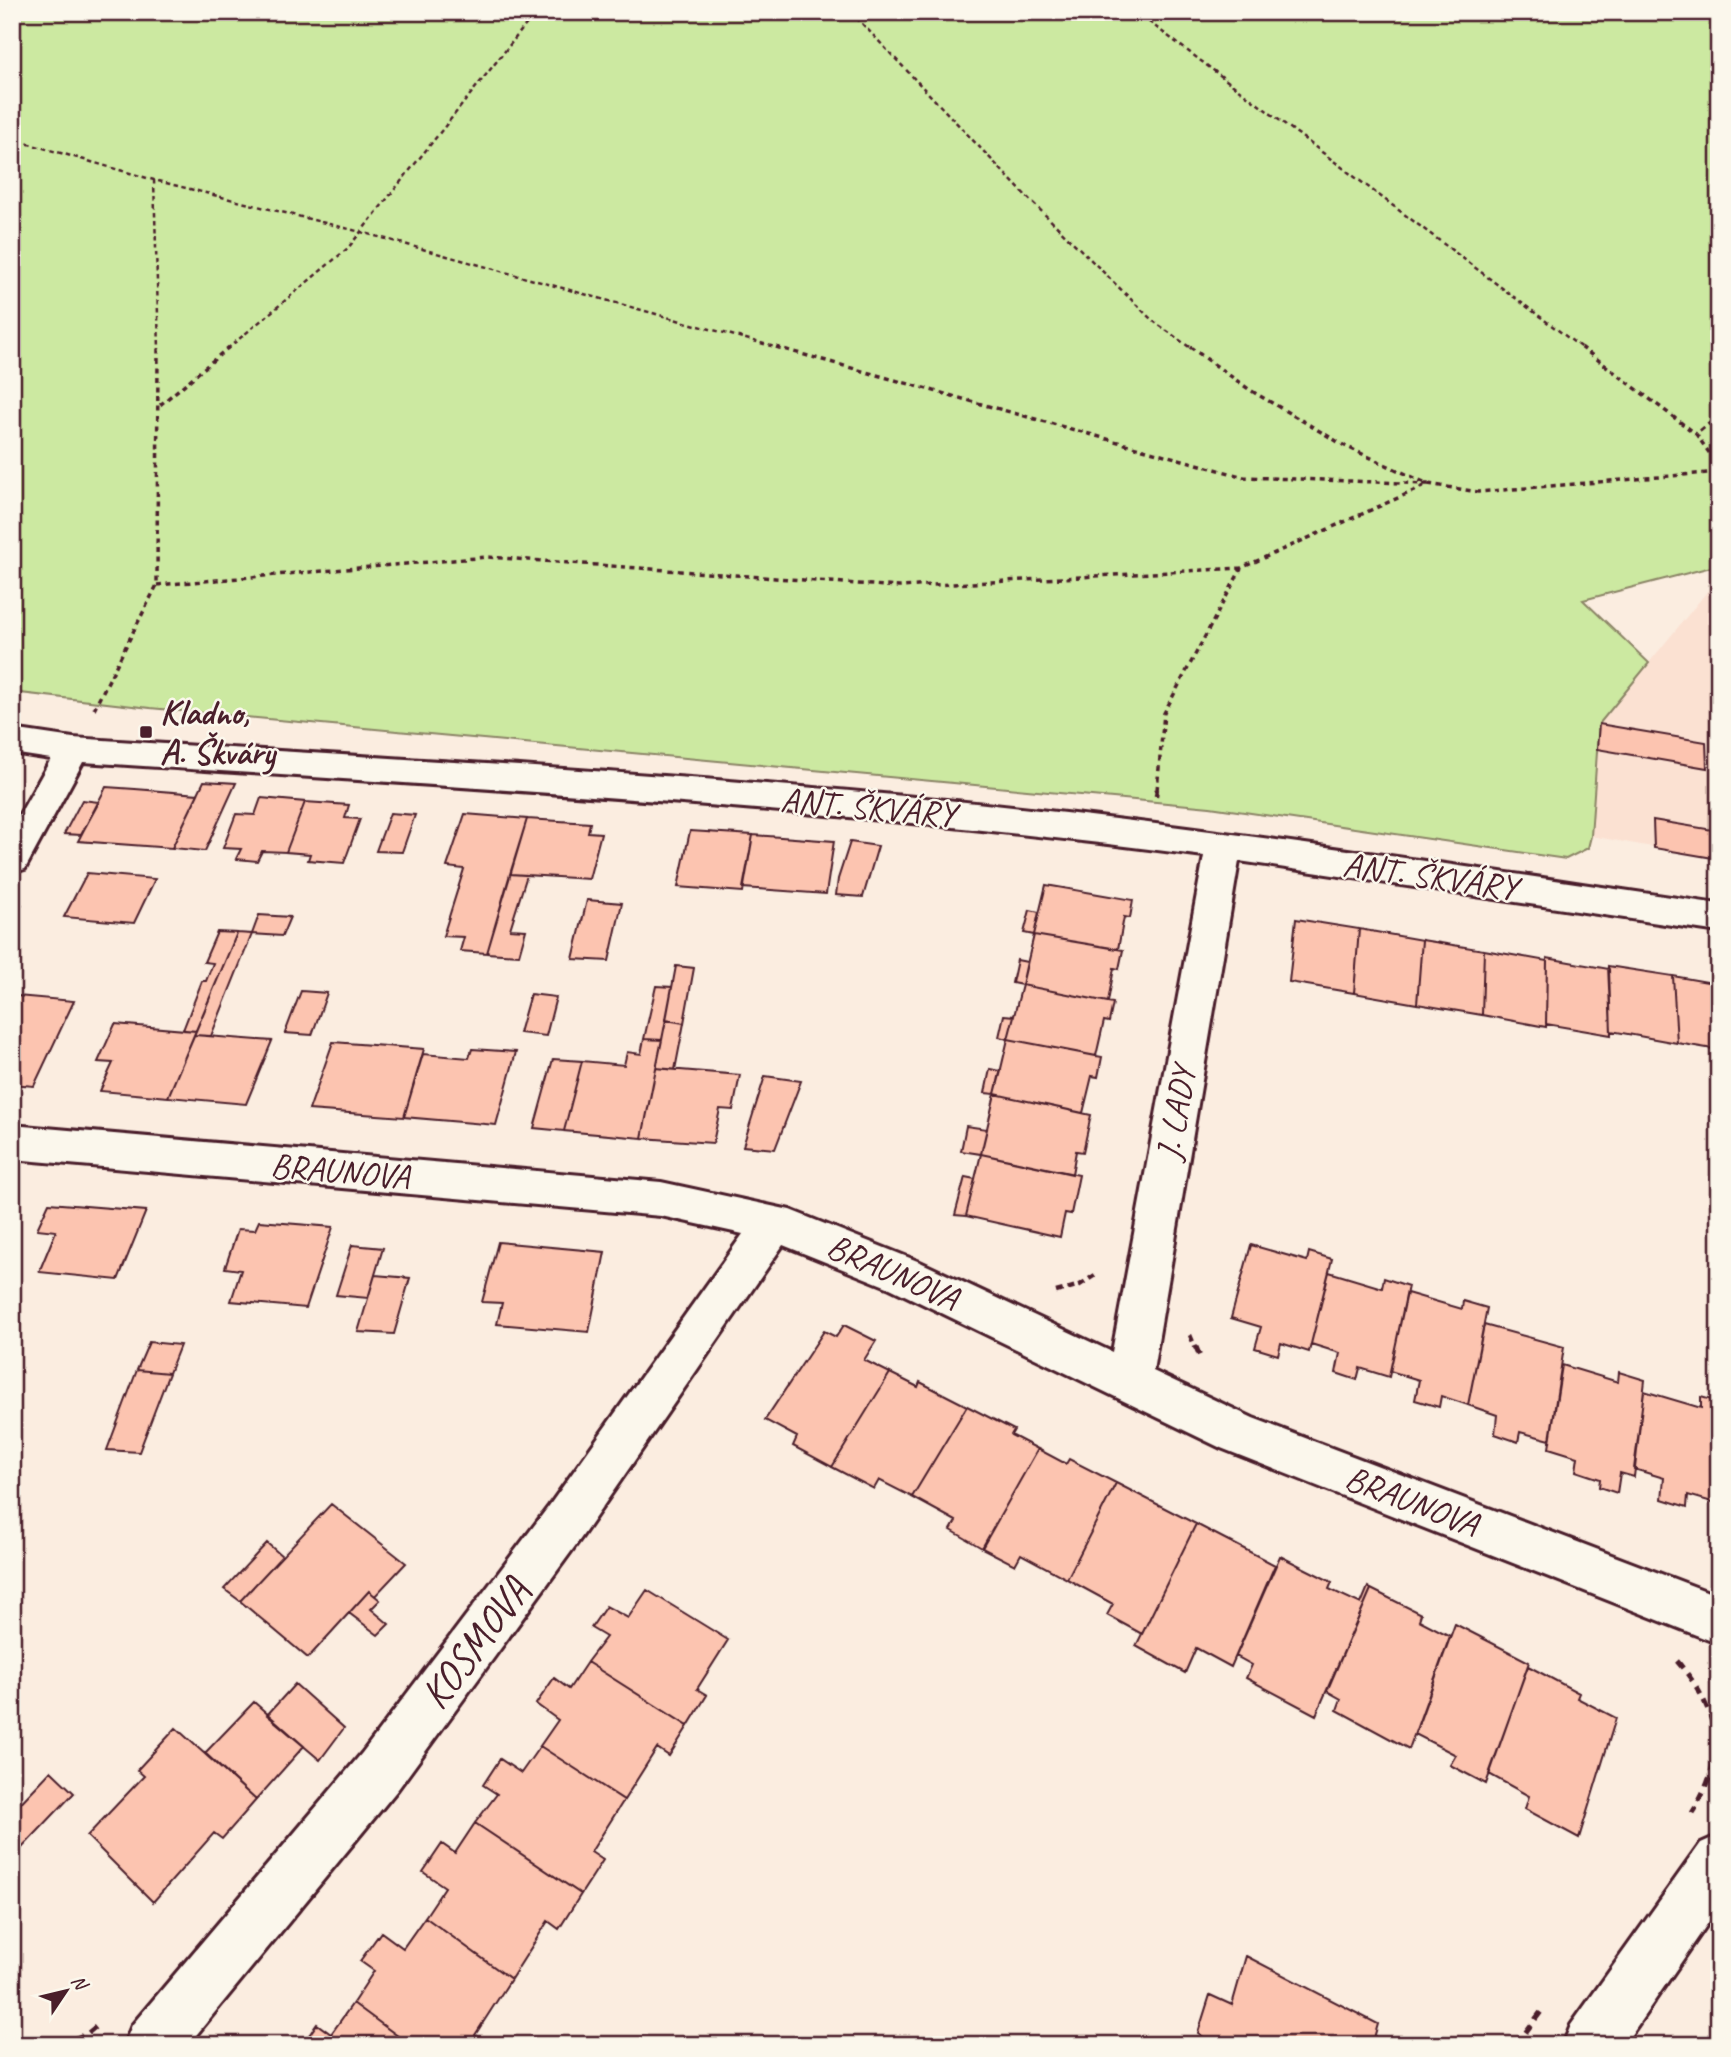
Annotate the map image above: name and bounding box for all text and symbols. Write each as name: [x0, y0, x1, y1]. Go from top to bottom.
place label: Kladno, A. Škváry: [160, 690, 278, 775]
marker: Kladno, A. Škváry: [138, 724, 154, 740]
street label: ANT. ŠKVÁRY: [779, 777, 963, 838]
street label: ANT. ŠKVÁRY: [1340, 842, 1525, 911]
street label: J. LADY: [1145, 1058, 1207, 1165]
street label: BRAUNOVA: [269, 1143, 413, 1200]
street label: BRAUNOVA: [820, 1223, 967, 1321]
street label: BRAUNOVA: [1339, 1455, 1486, 1547]
street label: KOSMOVA: [408, 1566, 542, 1719]
north arrow: [32, 1955, 102, 2025]
text: N: [66, 1970, 94, 1996]

